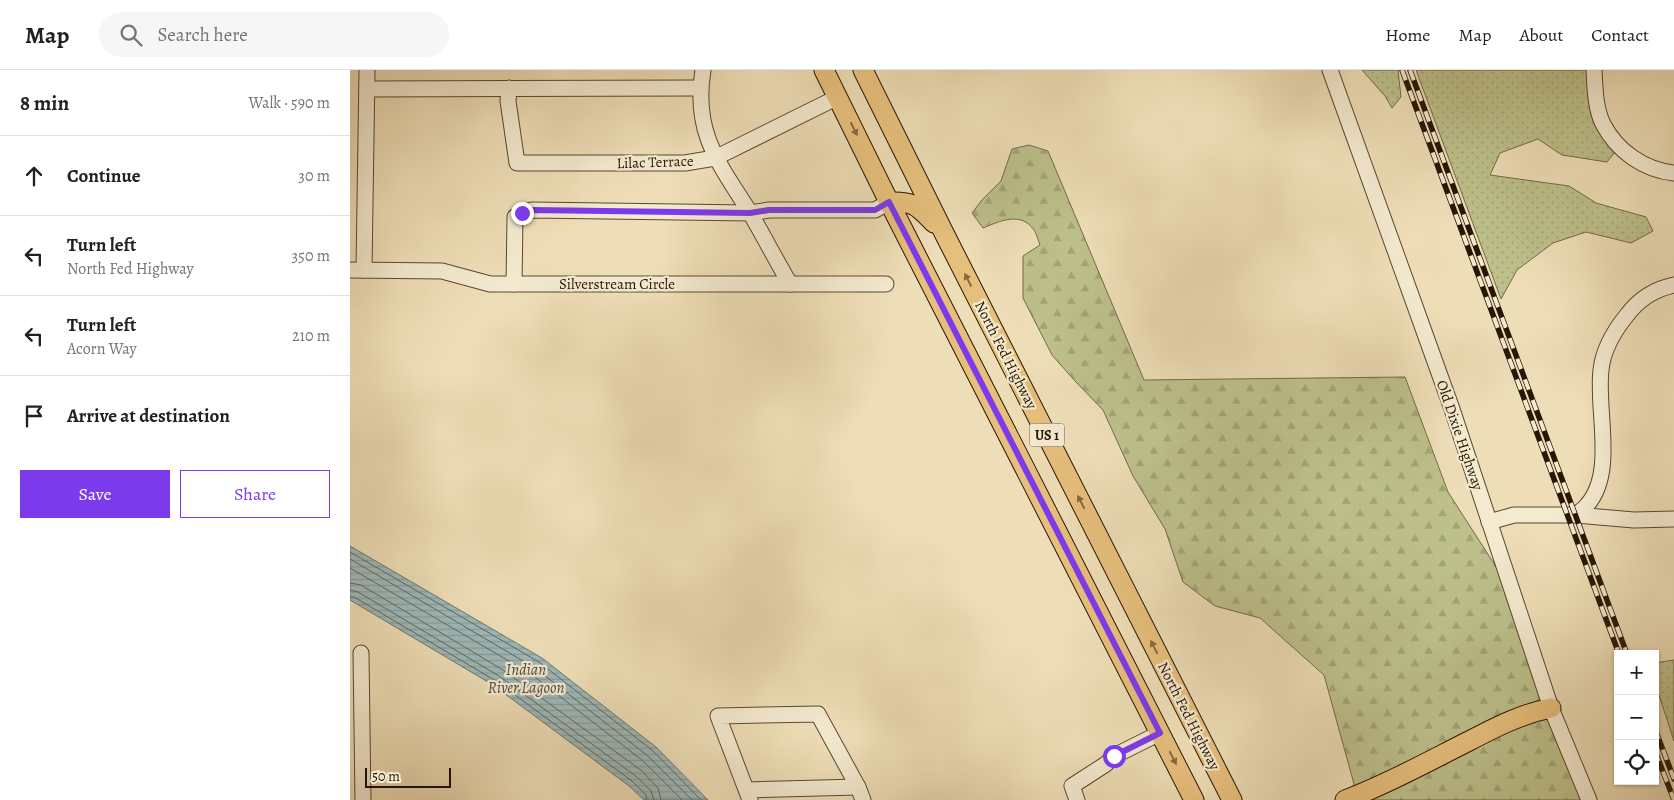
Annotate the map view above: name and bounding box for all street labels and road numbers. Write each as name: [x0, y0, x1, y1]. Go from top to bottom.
street label: Lilac Terrace: [616, 151, 694, 173]
street label: Silverstream Circle: [559, 274, 675, 294]
street label: North Fed Highway: [970, 298, 1042, 413]
street label: Old Dixie Highway: [1432, 377, 1488, 493]
road number: US 1: [1030, 424, 1064, 446]
street label: North Fed Highway: [1153, 659, 1225, 774]

